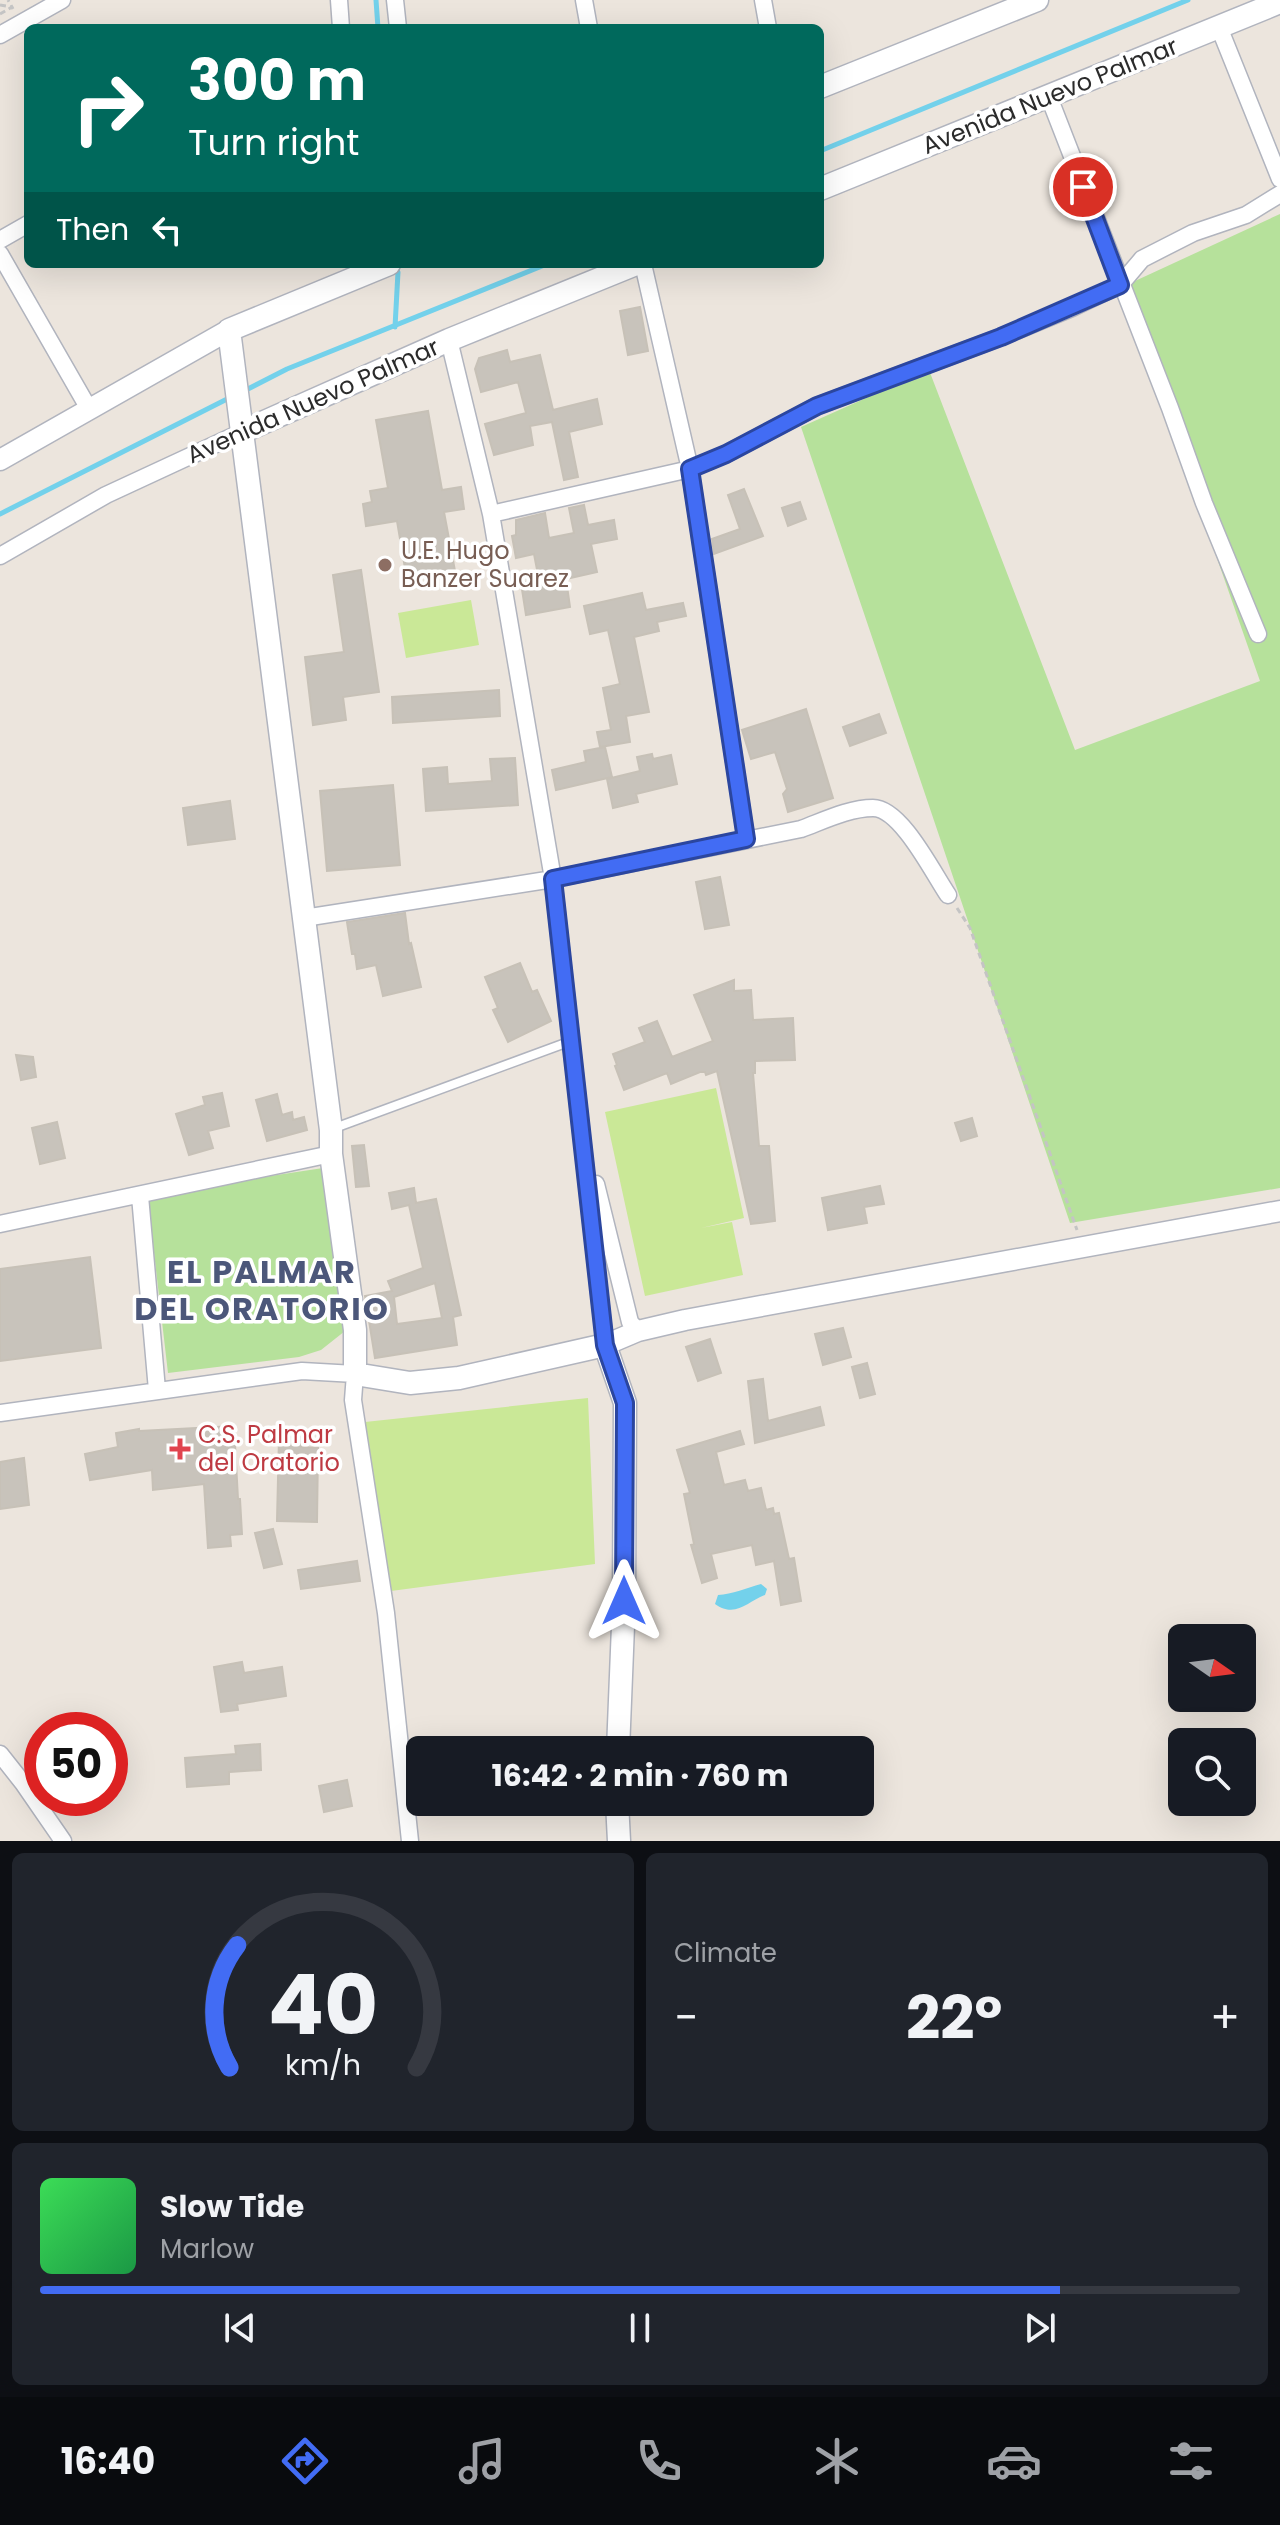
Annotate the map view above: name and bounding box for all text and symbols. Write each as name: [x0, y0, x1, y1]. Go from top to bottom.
street label: Avenida Nuevo Palmar: [917, 29, 1183, 162]
text: 300 m: [188, 41, 366, 120]
icon: right: [56, 56, 160, 160]
text: Turn right: [188, 117, 359, 168]
pin: [1049, 153, 1117, 221]
icon: arrive: [1061, 165, 1105, 209]
text: Then: [56, 208, 129, 251]
icon: left: [145, 208, 189, 252]
street label: Avenida Nuevo Palmar: [181, 330, 444, 471]
place label: U.E. Hugo Banzer Suarez: [401, 534, 569, 595]
marker: U.E. Hugo Banzer Suarez: [376, 556, 394, 574]
district label: EL PALMAR DEL ORATORIO: [134, 1249, 390, 1331]
place label: C.S. Palmar del Oratorio: [198, 1418, 340, 1479]
marker: C.S. Palmar del Oratorio: [169, 1438, 191, 1460]
position arrow: [582, 1559, 666, 1643]
north arrow: [1168, 1624, 1256, 1712]
map controls: [1168, 1624, 1256, 1816]
speed limit sign: 50: [24, 1712, 128, 1816]
button: search: [1168, 1728, 1256, 1816]
text: 16:42 · 2 min · 760 m: [492, 1754, 788, 1797]
text: Climate: [674, 1935, 777, 1971]
text: 40: [268, 1947, 378, 2063]
text: 22°: [906, 1976, 1002, 2060]
text: −: [674, 1987, 698, 2048]
text: +: [1210, 1987, 1240, 2048]
text: km/h: [285, 2045, 361, 2085]
text: Slow Tide: [160, 2185, 304, 2228]
text: Marlow: [160, 2231, 254, 2267]
icon: previous: [218, 2306, 262, 2350]
icon: pause: [618, 2306, 662, 2350]
icon: next: [1018, 2306, 1062, 2350]
icon: directions: [277, 2433, 333, 2489]
icon: music: [454, 2433, 510, 2489]
icon: phone: [631, 2433, 687, 2489]
icon: climate: [809, 2433, 865, 2489]
icon: car: [986, 2433, 1042, 2489]
icon: filters: [1163, 2433, 1219, 2489]
text: 16:40: [61, 2436, 155, 2487]

